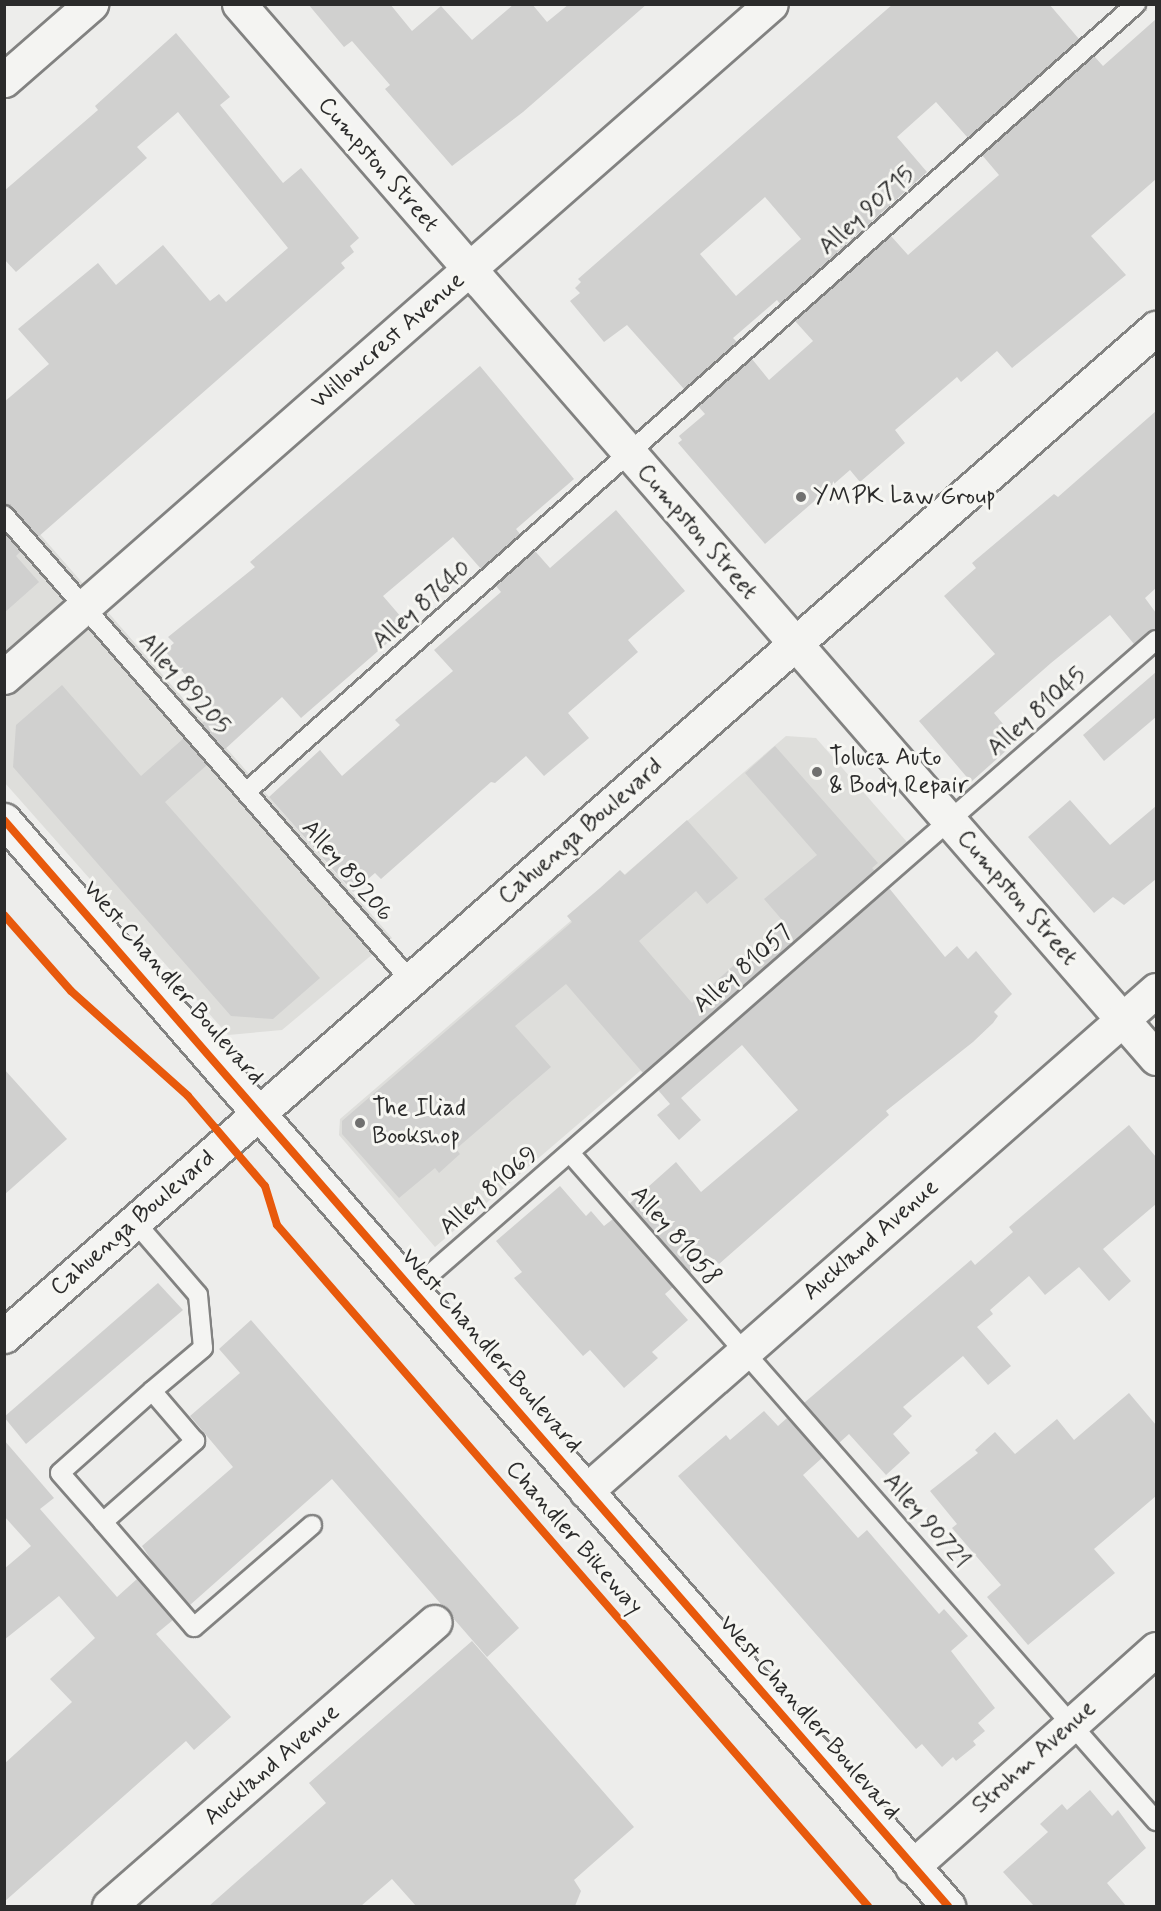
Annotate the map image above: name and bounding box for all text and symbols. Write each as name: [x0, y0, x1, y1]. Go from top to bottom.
street label: Cumpston Street: [310, 90, 446, 240]
street label: Alley 90715: [813, 160, 921, 262]
street label: Willowcrest Avenue: [305, 266, 471, 416]
street label: Cumpston Street: [629, 457, 765, 607]
place label: YMPK Law Group: [813, 483, 995, 511]
marker: YMPK Law Group: [794, 490, 808, 504]
street label: Alley 87640: [367, 554, 477, 656]
street label: Alley 89205: [132, 627, 236, 741]
street label: Alley 81045: [982, 661, 1092, 763]
place label: Toluca Auto & Body Repair: [829, 744, 969, 800]
street label: Cahuenga Boulevard: [494, 754, 668, 910]
marker: Toluca Auto & Body Repair: [810, 765, 824, 779]
street label: Alley 89206: [295, 814, 399, 928]
street label: Cumpston Street: [949, 823, 1085, 973]
street label: West Chandler Boulevard: [78, 876, 268, 1090]
street label: Alley 81057: [688, 918, 798, 1020]
place label: The Iliad Bookshop: [372, 1095, 465, 1151]
marker: The Iliad Bookshop: [353, 1116, 367, 1130]
street label: Alley 81069: [434, 1140, 544, 1242]
street label: Cahuenga Boulevard: [46, 1145, 220, 1301]
street label: Auckland Avenue: [797, 1173, 945, 1307]
street label: Alley 81058: [624, 1180, 726, 1292]
street label: West Chandler Boulevard: [396, 1244, 586, 1458]
street label: Chandler Bikeway: [499, 1454, 649, 1622]
street label: Alley 90721: [877, 1467, 975, 1575]
street label: West Chandler Boulevard: [714, 1611, 904, 1825]
street label: Strohm Avenue: [966, 1693, 1102, 1821]
street label: Auckland Avenue: [198, 1698, 346, 1832]

